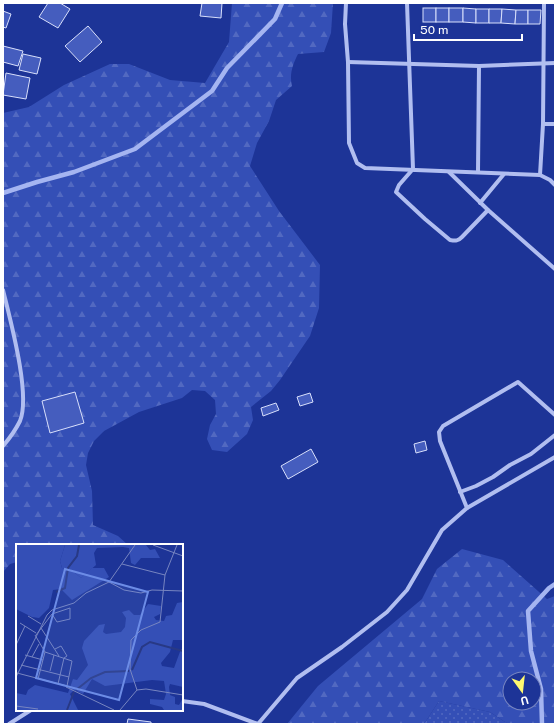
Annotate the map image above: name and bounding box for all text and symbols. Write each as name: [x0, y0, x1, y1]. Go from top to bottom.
scale bar: [414, 16, 522, 42]
text: 50 m: [420, 23, 448, 37]
inset map: [16, 544, 183, 711]
north arrow: [502, 671, 542, 711]
text: U: [519, 694, 530, 707]

